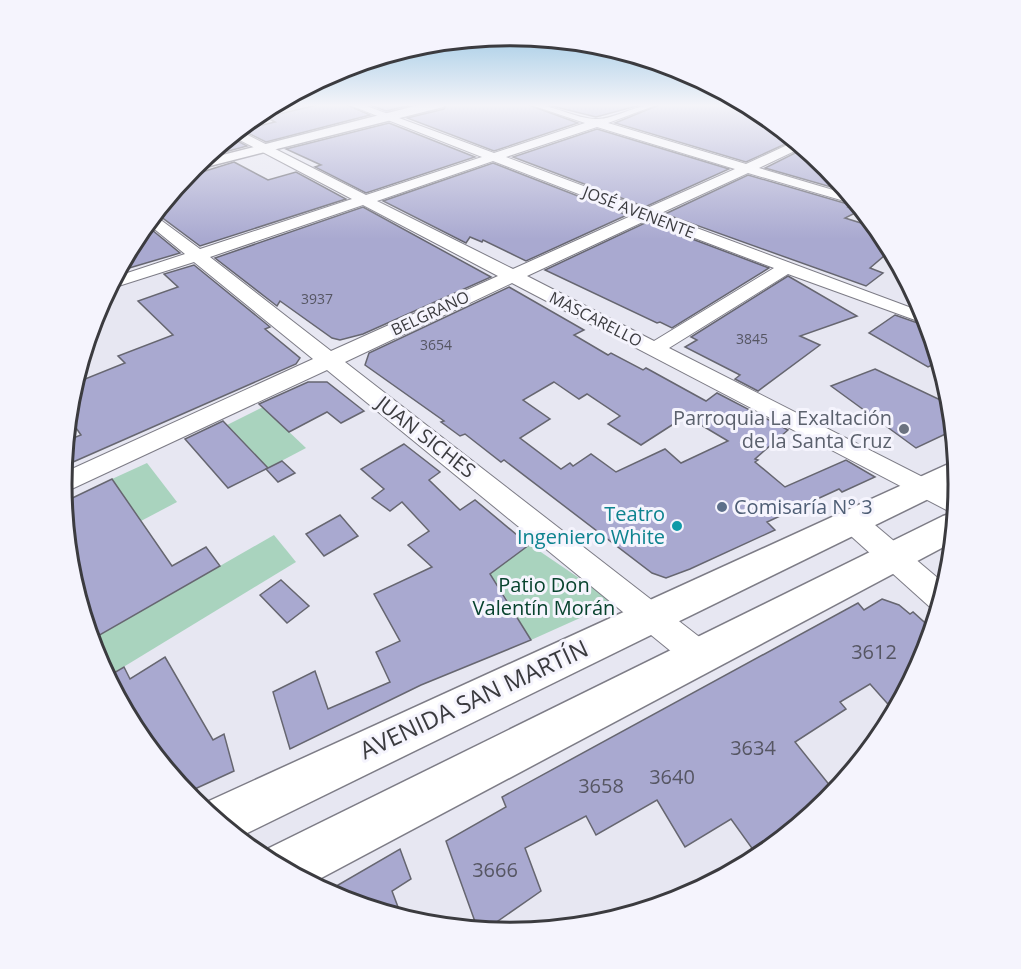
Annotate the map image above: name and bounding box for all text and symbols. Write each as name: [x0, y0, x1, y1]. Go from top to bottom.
street label: JOSÉ AVENENTE: [578, 180, 698, 243]
street label: BELGRANO: [387, 285, 473, 341]
street label: MASCARELLO: [546, 286, 646, 352]
house number: 3937: [301, 289, 333, 308]
house number: 3845: [736, 329, 768, 348]
house number: 3654: [420, 335, 452, 354]
street label: JUAN SICHES: [370, 388, 481, 484]
place label: Parroquia La Exaltación de la Santa Cruz: [673, 404, 892, 454]
marker: Parroquia La Exaltación de la Santa Cruz: [897, 422, 911, 436]
place label: Comisaría N° 3: [734, 493, 873, 520]
place label: Teatro Ingeniero White: [517, 500, 665, 550]
marker: Comisaría N° 3: [715, 500, 729, 514]
marker: Teatro Ingeniero White: [670, 519, 684, 533]
park label: Patio Don Valentín Morán: [473, 571, 615, 621]
street label: AVENIDA SAN MARTÍN: [354, 631, 593, 766]
house number: 3612: [851, 638, 897, 665]
house number: 3634: [730, 734, 776, 761]
house number: 3640: [649, 763, 695, 790]
house number: 3658: [578, 772, 624, 799]
house number: 3666: [472, 856, 518, 883]

